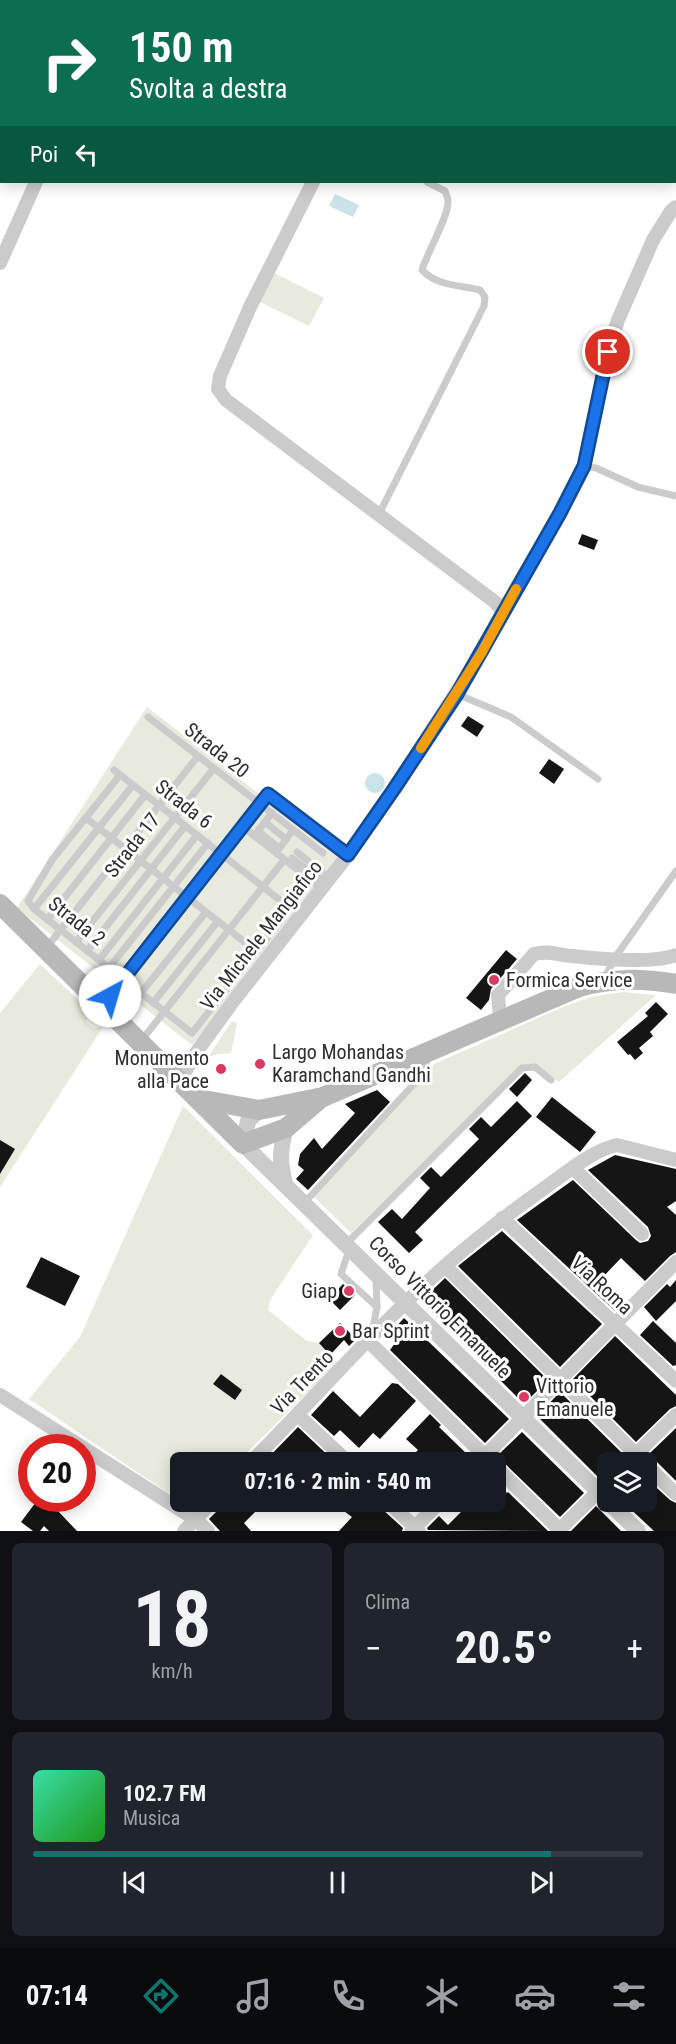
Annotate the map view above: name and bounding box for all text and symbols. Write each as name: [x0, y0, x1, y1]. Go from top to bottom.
text: 150 m: [129, 23, 234, 72]
icon: right: [30, 24, 108, 102]
text: Svolta a destra: [129, 73, 287, 105]
icon: left: [70, 138, 103, 171]
text: Poi: [30, 142, 58, 167]
pin: [582, 326, 633, 377]
icon: arrive: [591, 335, 624, 368]
street label: Strada 20: [180, 717, 254, 783]
street label: Strada 6: [151, 774, 217, 834]
street label: Strada 17: [99, 808, 165, 882]
street label: Via Michele Mangiafico: [195, 855, 327, 1015]
street label: Strada 2: [44, 891, 110, 951]
position arrow: [78, 964, 142, 1028]
place label: Formica Service: [506, 968, 632, 992]
marker: Formica Service: [487, 973, 501, 987]
place label: Largo Mohandas Karamchand Gandhi: [272, 1040, 431, 1087]
place label: Monumento alla Pace: [115, 1046, 209, 1093]
marker: Largo Mohandas Karamchand Gandhi: [253, 1057, 267, 1071]
marker: Monumento alla Pace: [214, 1062, 228, 1076]
street label: Corso Vittorio Emanuele: [364, 1231, 516, 1383]
street label: Via Roma: [566, 1251, 638, 1319]
place label: Giap: [301, 1279, 337, 1303]
marker: Giap: [342, 1284, 356, 1298]
place label: Bar Sprint: [352, 1319, 430, 1343]
marker: Bar Sprint: [333, 1324, 347, 1338]
street label: Via Trento: [266, 1345, 338, 1419]
place label: Vittorio Emanuele: [536, 1374, 613, 1421]
marker: Vittorio Emanuele: [517, 1390, 531, 1404]
speed limit sign: 20: [18, 1434, 96, 1512]
map controls: [597, 1452, 657, 1512]
button: layers: [597, 1452, 657, 1512]
text: 07:16 · 2 min · 540 m: [245, 1469, 431, 1494]
text: 18: [133, 1574, 211, 1665]
text: Clima: [365, 1590, 410, 1614]
text: 20.5°: [455, 1621, 553, 1674]
text: −: [365, 1629, 382, 1668]
text: +: [627, 1629, 643, 1668]
text: km/h: [151, 1659, 193, 1683]
text: 102.7 FM: [123, 1781, 206, 1806]
text: Musica: [123, 1806, 180, 1830]
icon: previous: [118, 1866, 151, 1899]
icon: pause: [321, 1866, 354, 1899]
icon: next: [525, 1866, 558, 1899]
icon: directions: [140, 1975, 182, 2017]
icon: music: [233, 1975, 275, 2017]
icon: phone: [327, 1975, 369, 2017]
icon: climate: [421, 1975, 463, 2017]
icon: car: [514, 1975, 556, 2017]
icon: filters: [608, 1975, 650, 2017]
text: 07:14: [26, 1980, 88, 2012]

